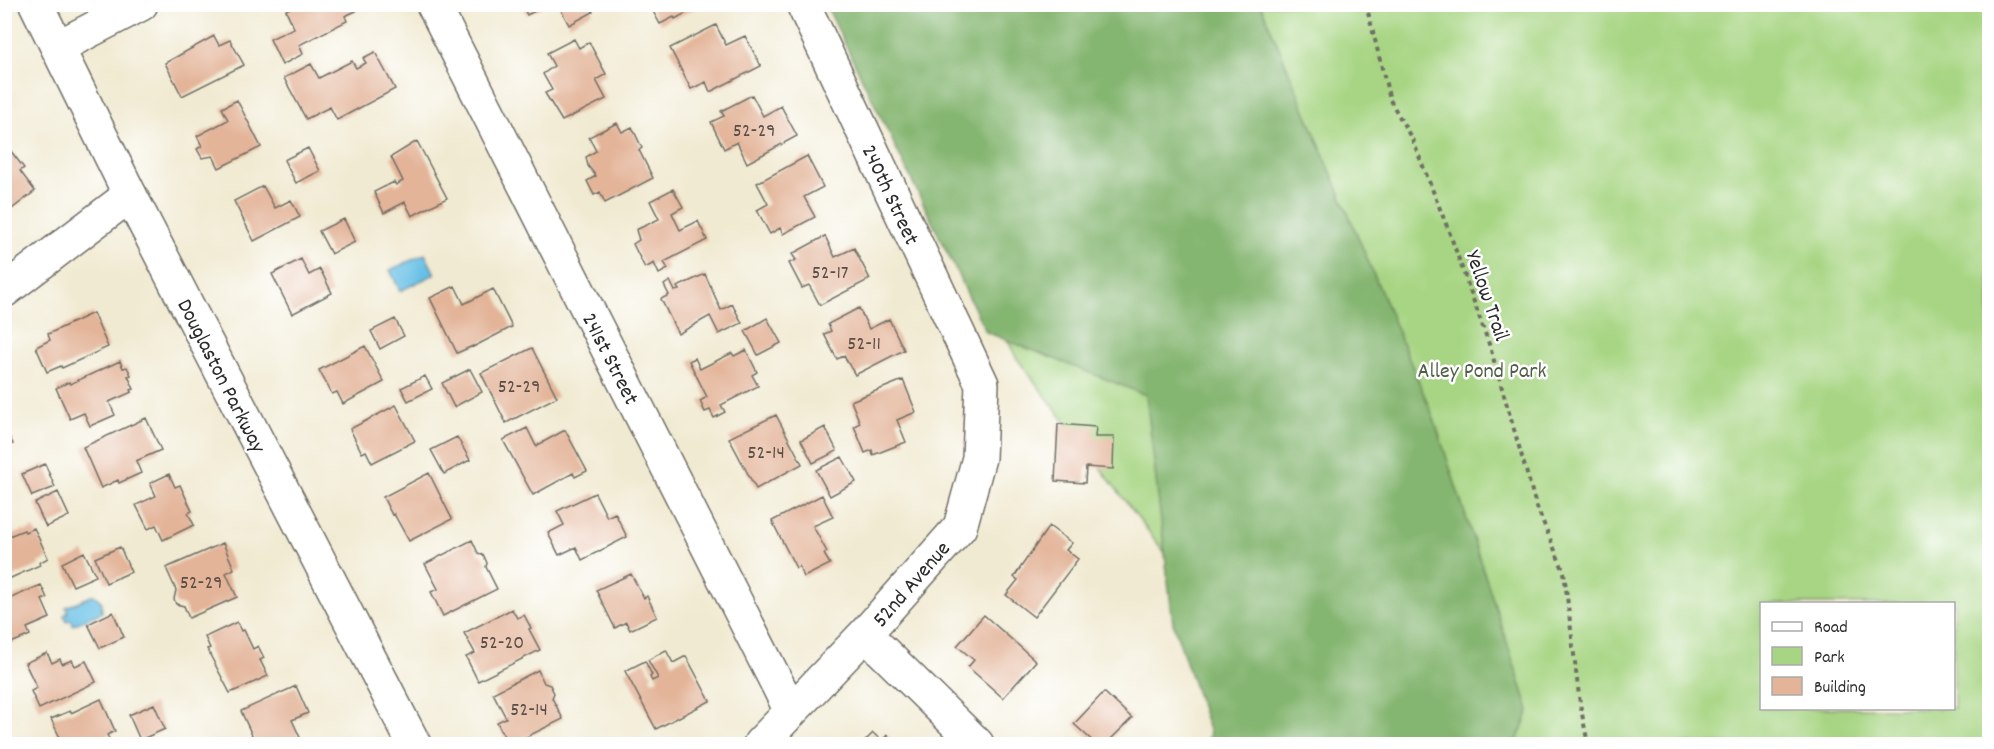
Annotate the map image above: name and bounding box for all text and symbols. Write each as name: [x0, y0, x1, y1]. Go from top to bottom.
house number: 52-29: [733, 118, 775, 146]
street label: 240th Street: [852, 140, 926, 251]
street label: Yellow Trail: [1456, 247, 1516, 346]
house number: 52-17: [812, 260, 848, 288]
street label: Douglaston Parkway: [168, 294, 273, 460]
street label: 241st Street: [572, 308, 645, 411]
house number: 52-11: [847, 331, 881, 359]
park label: Alley Pond Park: [1418, 357, 1546, 388]
house number: 52-29: [498, 374, 540, 402]
house number: 52-14: [747, 440, 785, 468]
street label: 52nd Avenue: [866, 535, 959, 635]
house number: 52-29: [180, 570, 222, 598]
legend: [1760, 602, 1955, 710]
text: Road: [1814, 616, 1848, 641]
house number: 52-20: [480, 630, 524, 658]
text: Park: [1814, 646, 1845, 671]
text: Building: [1814, 676, 1866, 701]
house number: 52-14: [510, 697, 548, 725]

